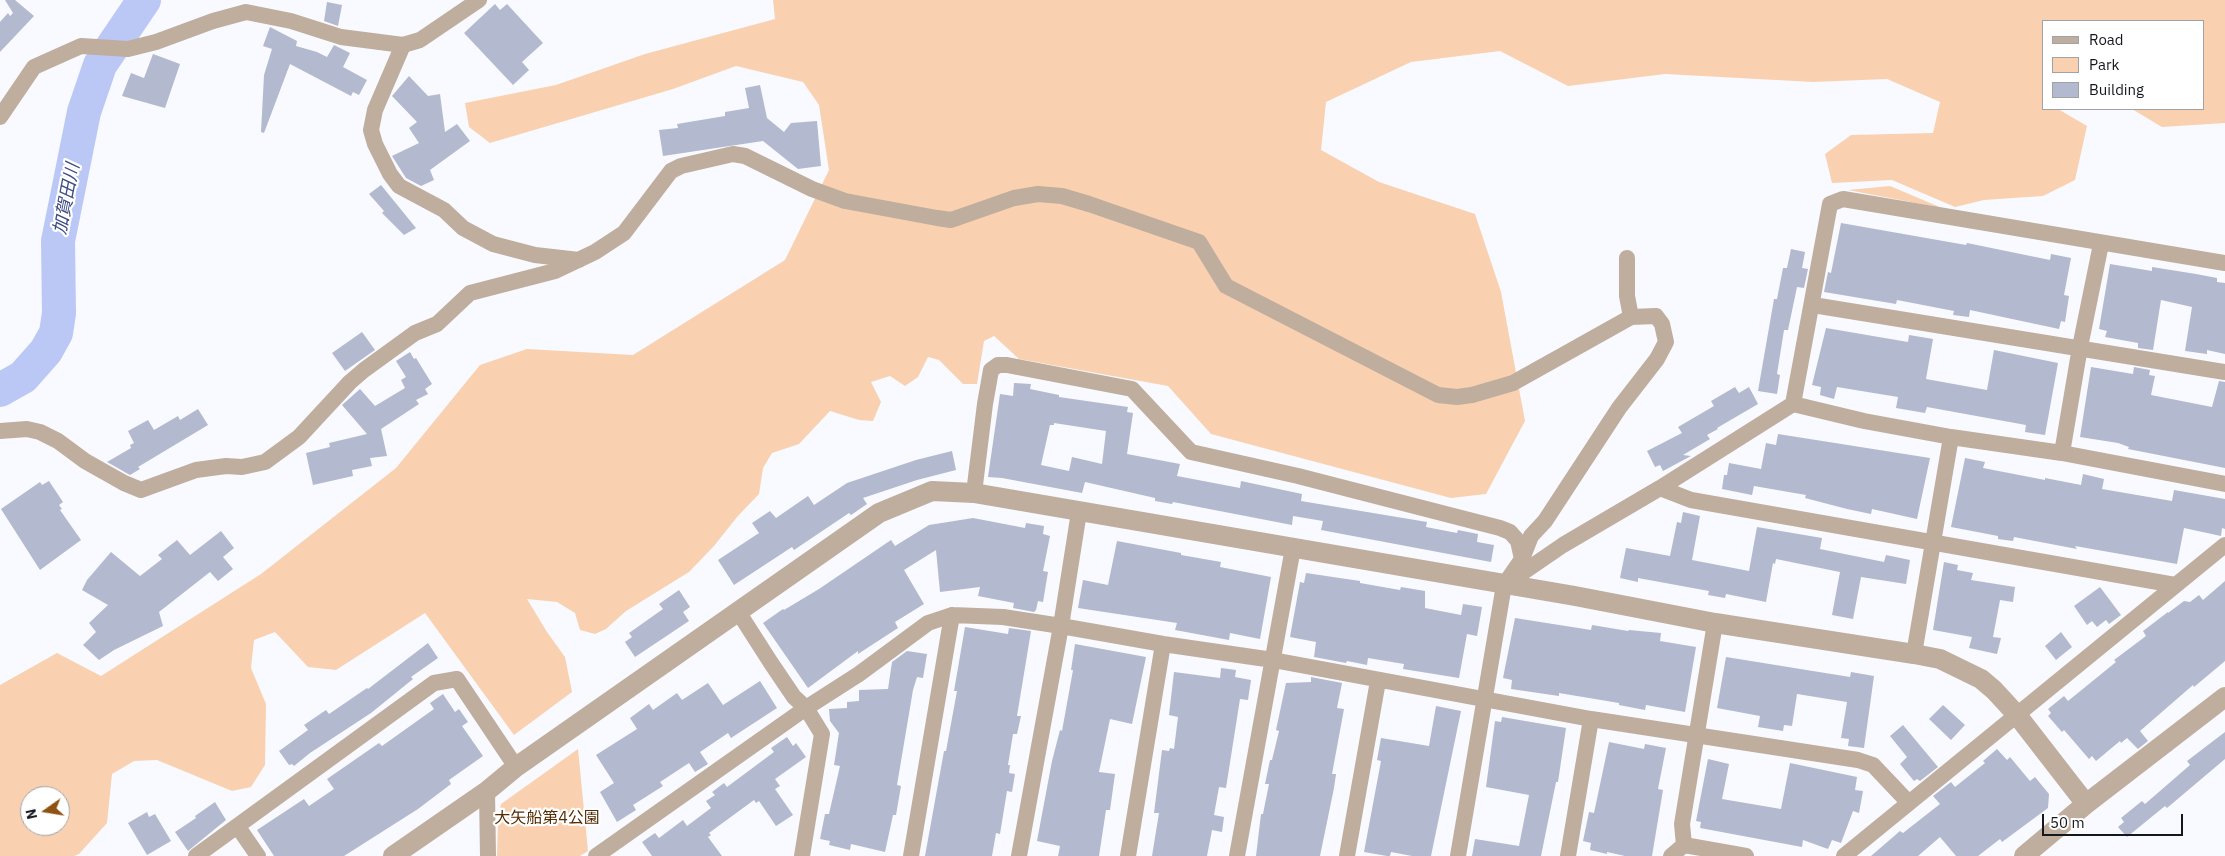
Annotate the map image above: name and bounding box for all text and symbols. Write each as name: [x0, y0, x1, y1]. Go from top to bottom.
legend: [2042, 20, 2205, 110]
text: Road: [2089, 30, 2124, 49]
text: Park: [2089, 55, 2119, 74]
text: Building: [2089, 80, 2144, 99]
water label: 加賀田川: [50, 162, 84, 236]
north arrow: [20, 786, 70, 836]
scale bar: [2045, 804, 2186, 836]
text: N: [21, 807, 41, 821]
park label: 大矢船第4公園: [494, 808, 600, 828]
text: 50 m: [2050, 813, 2085, 832]

